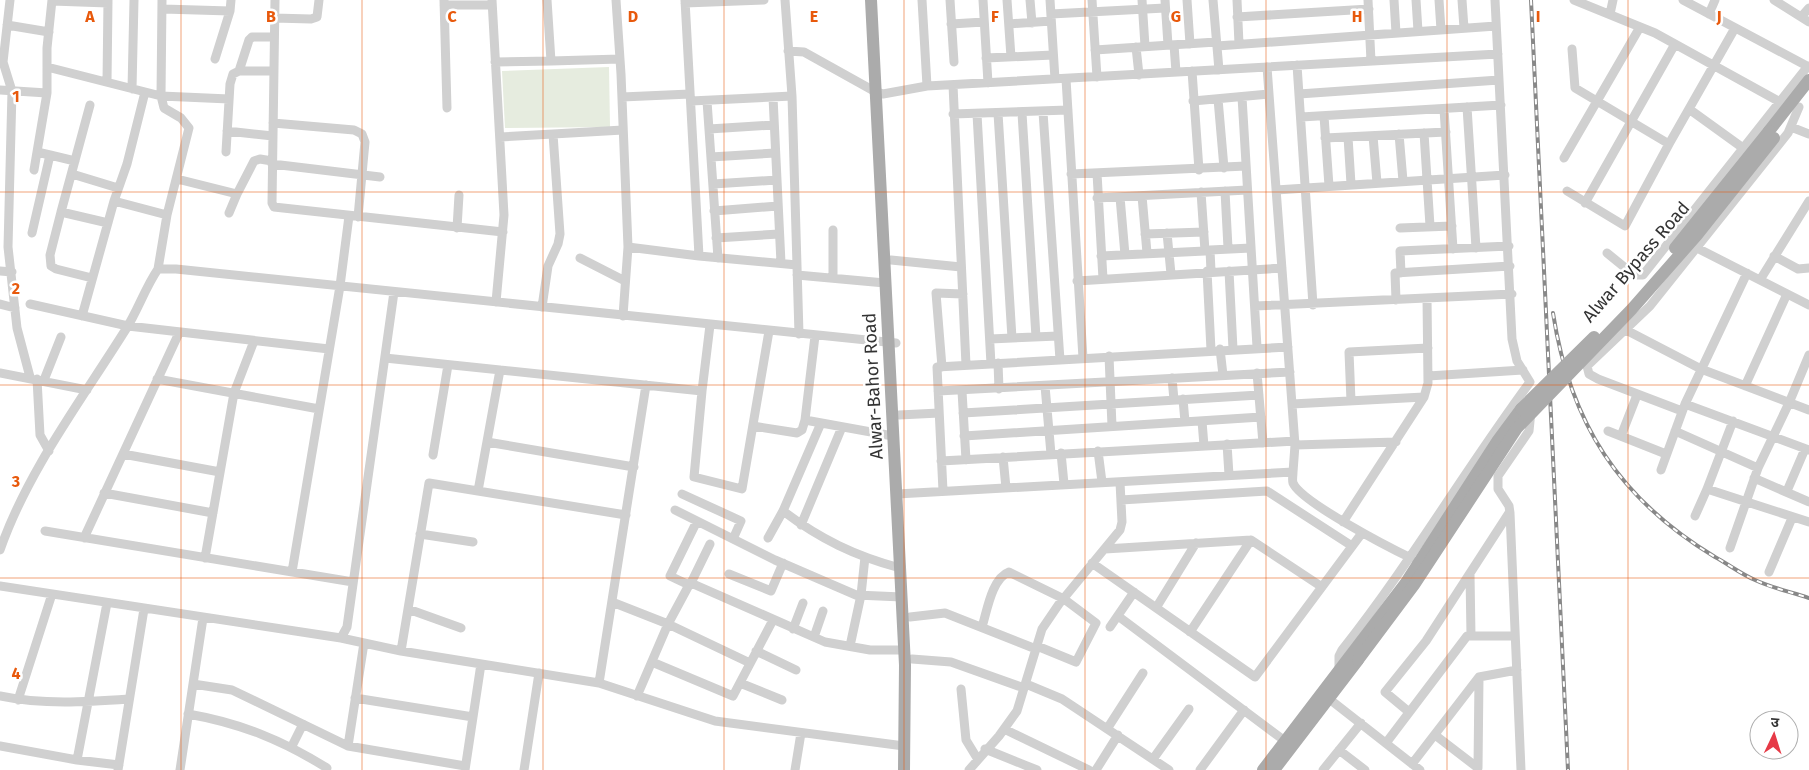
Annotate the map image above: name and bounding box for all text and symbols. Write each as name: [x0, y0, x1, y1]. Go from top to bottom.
text: A: [84, 7, 95, 26]
text: B: [266, 7, 276, 26]
text: C: [447, 7, 457, 26]
text: D: [628, 7, 638, 26]
text: E: [810, 7, 818, 26]
text: F: [991, 7, 999, 26]
text: G: [1171, 7, 1181, 26]
text: H: [1352, 7, 1362, 26]
text: I: [1536, 7, 1540, 26]
text: J: [1715, 7, 1722, 26]
text: 1: [12, 87, 20, 106]
street label: Alwar Bypass Road: [1578, 197, 1694, 327]
text: 2: [12, 279, 20, 298]
street label: Alwar-Bahor Road: [858, 312, 888, 460]
text: 3: [11, 472, 20, 491]
text: 4: [11, 664, 21, 683]
north arrow: [1749, 710, 1799, 760]
text: उ: [1770, 714, 1780, 731]

